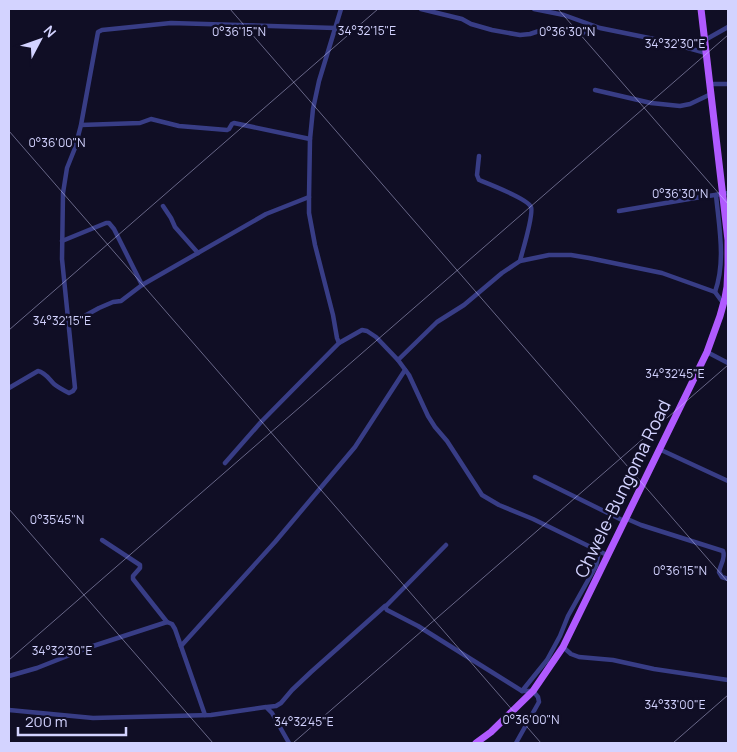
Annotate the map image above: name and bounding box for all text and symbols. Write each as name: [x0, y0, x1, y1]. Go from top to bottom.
north arrow: [15, 15, 65, 65]
text: N: [40, 21, 61, 41]
text: 34°32'15"E: [338, 22, 396, 39]
text: 0°36'15"N: [212, 23, 266, 40]
text: 0°36'30"N: [539, 23, 595, 40]
text: 34°32'30"E: [645, 35, 705, 52]
text: 0°36'00"N: [29, 134, 85, 151]
text: 0°36'30"N: [652, 185, 708, 202]
text: 34°32'15"E: [33, 312, 91, 329]
text: 34°32'45"E: [645, 365, 705, 382]
street label: Chwele-Bungoma Road: [569, 396, 676, 581]
text: 0°35'45"N: [30, 511, 84, 528]
text: 0°36'15"N: [653, 562, 707, 579]
text: 34°32'30"E: [32, 642, 92, 659]
text: 34°33'00"E: [644, 696, 706, 713]
scale bar: [18, 704, 125, 736]
text: 200 m: [25, 711, 68, 732]
text: 0°36'00"N: [503, 711, 559, 728]
text: 34°32'45"E: [274, 713, 334, 730]

